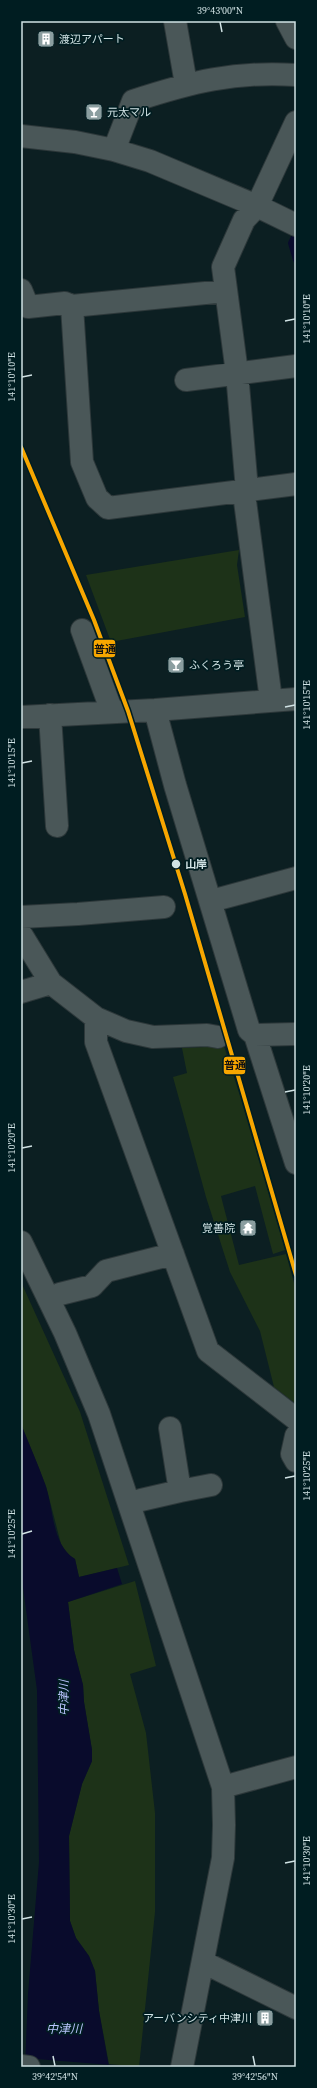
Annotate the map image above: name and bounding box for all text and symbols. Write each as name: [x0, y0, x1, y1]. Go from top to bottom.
text: 39°43'00"N: [197, 4, 243, 17]
building icon: 渡辺アパート: [36, 29, 56, 49]
place label: 渡辺アパート: [59, 32, 125, 47]
bar icon: 元太マル: [84, 102, 104, 122]
place label: 元太マル: [107, 105, 151, 120]
text: 141°10'10"E: [300, 294, 313, 344]
text: 141°10'10"E: [5, 352, 18, 402]
line badge: 普通: [93, 639, 116, 658]
text: 普通: [94, 642, 116, 657]
bar icon: ふくろう亭: [166, 655, 186, 675]
place label: ふくろう亭: [189, 658, 244, 673]
text: 141°10'15"E: [300, 680, 313, 730]
text: 141°10'15"E: [5, 738, 18, 788]
place label: 山岸: [185, 857, 207, 872]
marker: 山岸: [170, 858, 182, 870]
line badge: 普通: [223, 1056, 246, 1075]
text: 普通: [224, 1058, 246, 1073]
text: 141°10'20"E: [300, 1065, 313, 1115]
text: 141°10'20"E: [5, 1123, 18, 1173]
temple icon: 覚善院: [238, 1218, 258, 1238]
place label: 覚善院: [202, 1221, 235, 1236]
text: 141°10'25"E: [300, 1451, 313, 1501]
text: 141°10'25"E: [5, 1509, 18, 1559]
water label: 中津川: [56, 1678, 72, 1716]
text: 141°10'30"E: [300, 1836, 313, 1886]
text: 141°10'30"E: [5, 1894, 18, 1944]
building icon: アーバンシティ中津川: [255, 2008, 275, 2028]
place label: アーバンシティ中津川: [143, 2011, 252, 2026]
water label: 中津川: [46, 2021, 84, 2037]
text: 39°42'54"N: [32, 2070, 78, 2083]
text: 39°42'56"N: [232, 2070, 278, 2083]

